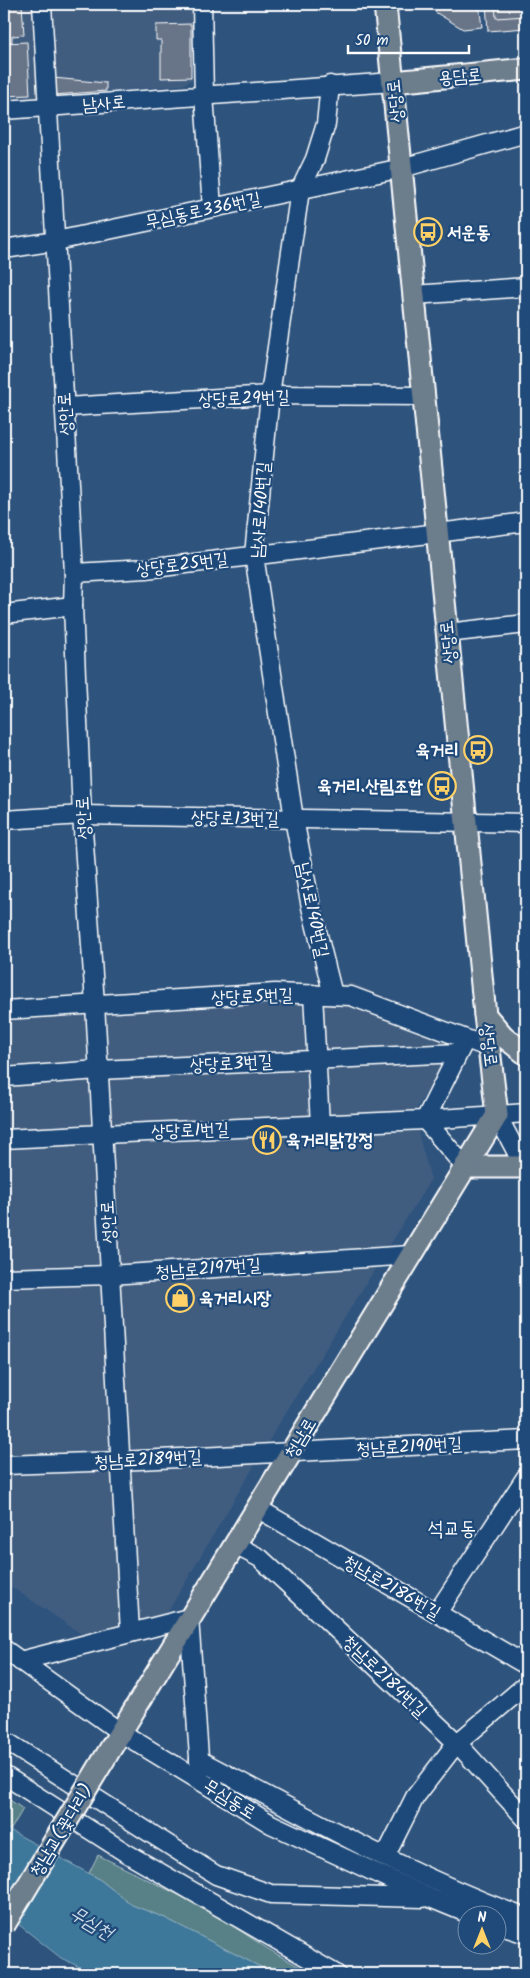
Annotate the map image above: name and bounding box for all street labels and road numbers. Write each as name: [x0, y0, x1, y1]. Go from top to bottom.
street label: 용담로: [437, 61, 483, 94]
street label: 상당로: [380, 78, 413, 124]
street label: 남사로: [81, 88, 127, 121]
street label: 무심동로336번길: [143, 185, 264, 238]
street label: 상당로29번길: [198, 383, 291, 416]
street label: 성안로: [51, 391, 82, 436]
street label: 남사로140번길: [244, 460, 279, 559]
street label: 상당로25번길: [134, 545, 230, 586]
street label: 상당로: [433, 619, 466, 665]
street label: 성안로: [69, 795, 100, 840]
street label: 상당로13번길: [191, 804, 280, 835]
street label: 남사로140번길: [287, 860, 336, 961]
street label: 상당로5번길: [211, 982, 294, 1013]
street label: 상당로: [470, 1022, 505, 1069]
street label: 상당로3번길: [189, 1048, 274, 1081]
street label: 상당로1번길: [151, 1116, 230, 1147]
street label: 성안로: [94, 1199, 125, 1244]
street label: 청남로2197번길: [154, 1251, 262, 1288]
street label: 청남로: [278, 1413, 325, 1465]
street label: 청남로2190번길: [355, 1430, 463, 1465]
street label: 청남로2189번길: [93, 1443, 203, 1478]
street label: 청남로2186번길: [337, 1548, 446, 1628]
street label: 청남로2184번길: [335, 1629, 434, 1726]
street label: 무심동로: [197, 1773, 261, 1828]
street label: 청남교(꽃다리): [23, 1778, 102, 1883]

